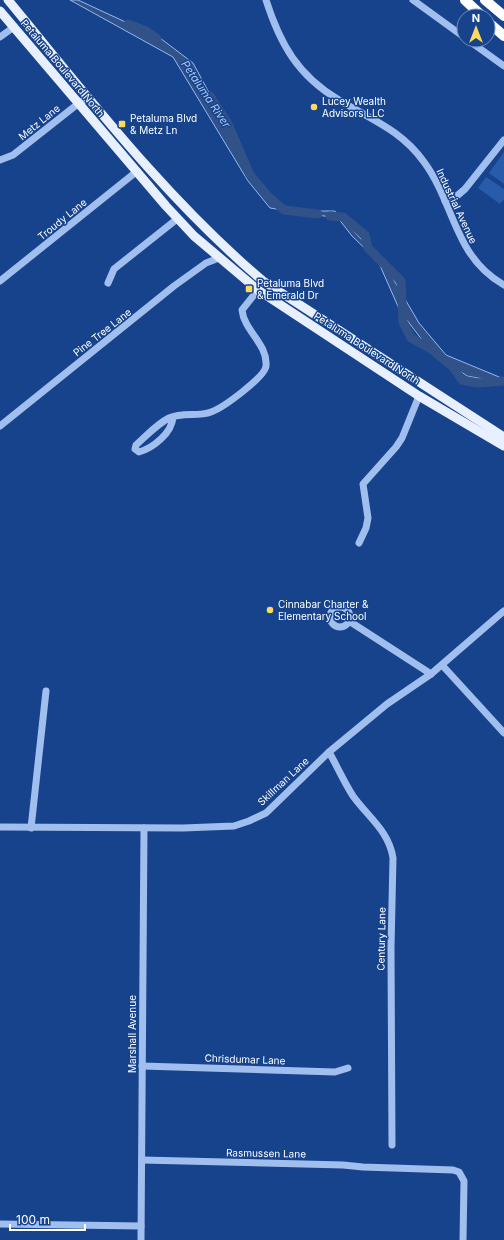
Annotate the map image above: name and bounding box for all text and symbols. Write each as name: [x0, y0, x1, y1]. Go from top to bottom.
north arrow: [456, 8, 496, 48]
text: N: [472, 11, 480, 25]
street label: Petaluma Boulevard North: [19, 17, 107, 119]
water label: Petaluma River: [178, 58, 234, 131]
place label: Lucey Wealth Advisors LLC: [322, 95, 386, 119]
street label: Metz Lane: [16, 102, 62, 142]
marker: Lucey Wealth Advisors LLC: [309, 102, 319, 112]
place label: Petaluma Blvd & Metz Ln: [130, 112, 197, 136]
marker: Petaluma Blvd & Metz Ln: [117, 119, 127, 129]
street label: Industrial Avenue: [434, 167, 480, 246]
street label: Troudy Lane: [35, 196, 89, 242]
place label: Petaluma Blvd & Emerald Dr: [257, 277, 324, 301]
marker: Petaluma Blvd & Emerald Dr: [244, 284, 254, 294]
street label: Pine Tree Lane: [71, 306, 134, 358]
street label: Petaluma Boulevard North: [312, 309, 422, 387]
place label: Cinnabar Charter & Elementary School: [278, 598, 369, 622]
marker: Cinnabar Charter & Elementary School: [265, 605, 275, 615]
street label: Skillman Lane: [255, 754, 311, 808]
street label: Century Lane: [374, 907, 388, 971]
street label: Marshall Avenue: [126, 995, 138, 1073]
street label: Chrisdumar Lane: [204, 1052, 286, 1066]
street label: Rasmussen Lane: [226, 1146, 306, 1160]
scale bar: [10, 1206, 85, 1232]
text: 100 m: [16, 1212, 50, 1227]

